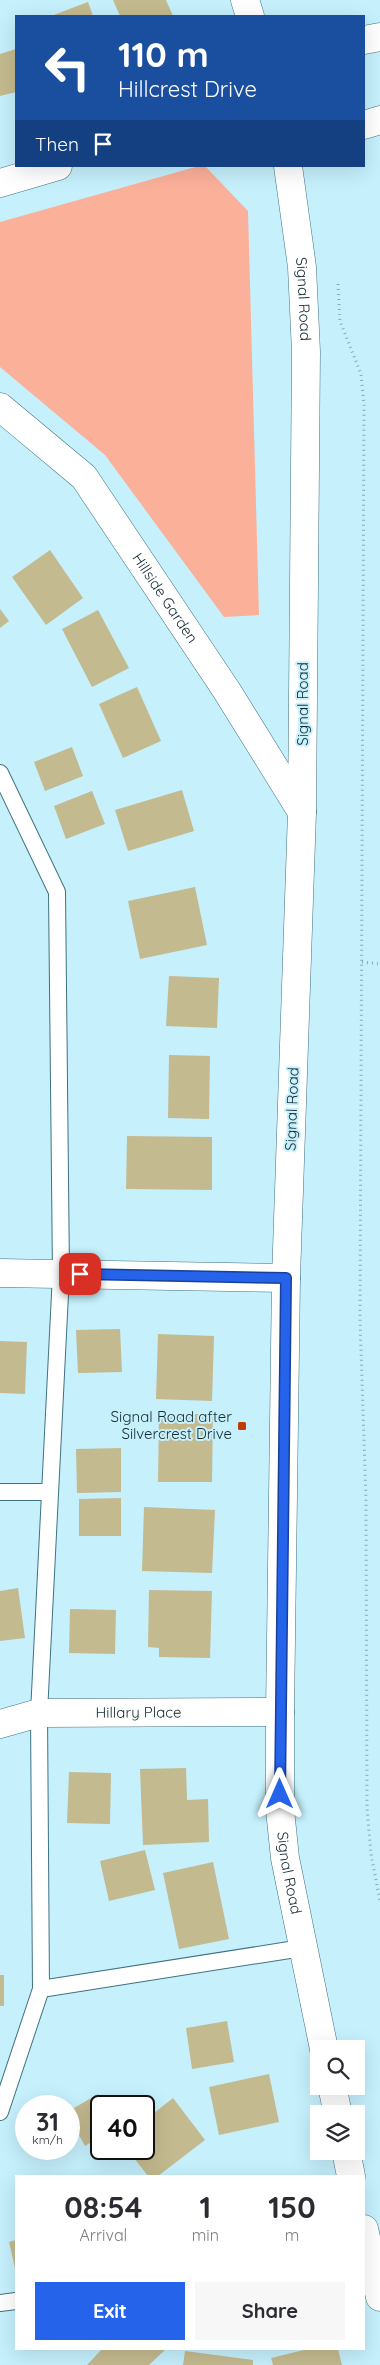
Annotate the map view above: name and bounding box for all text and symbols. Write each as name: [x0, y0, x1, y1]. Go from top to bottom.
text: 110 m: [118, 32, 209, 76]
icon: left: [35, 35, 100, 100]
text: Hillcrest Drive: [118, 75, 257, 103]
icon: arrive: [89, 130, 117, 158]
text: Then: [35, 132, 79, 156]
street label: Signal Road: [292, 256, 315, 341]
street label: Hillside Garden: [128, 549, 202, 646]
street label: Signal Road: [293, 662, 312, 746]
street label: Signal Road: [281, 1067, 302, 1151]
pin: [59, 1253, 101, 1295]
icon: arrive: [66, 1260, 94, 1288]
place label: Signal Road after Silvercrest Drive: [111, 1407, 232, 1443]
marker: Signal Road after Silvercrest Drive: [236, 1420, 248, 1432]
street label: Hillary Place: [95, 1702, 182, 1722]
position arrow: [253, 1767, 305, 1819]
street label: Signal Road: [273, 1831, 306, 1916]
map controls: [310, 2040, 365, 2160]
button: search: [310, 2040, 365, 2095]
speed limit sign: 40: [90, 2095, 155, 2160]
button: layers: [310, 2105, 365, 2160]
text: 31: [36, 2106, 59, 2137]
text: km/h: [32, 2132, 63, 2147]
text: 08:54: [64, 2188, 142, 2226]
text: 1: [199, 2188, 211, 2226]
text: 150: [268, 2188, 316, 2226]
text: Arrival: [79, 2225, 127, 2245]
text: min: [192, 2225, 219, 2245]
text: m: [285, 2225, 299, 2245]
button: Exit: [35, 2282, 185, 2340]
button: Share: [195, 2282, 345, 2340]

